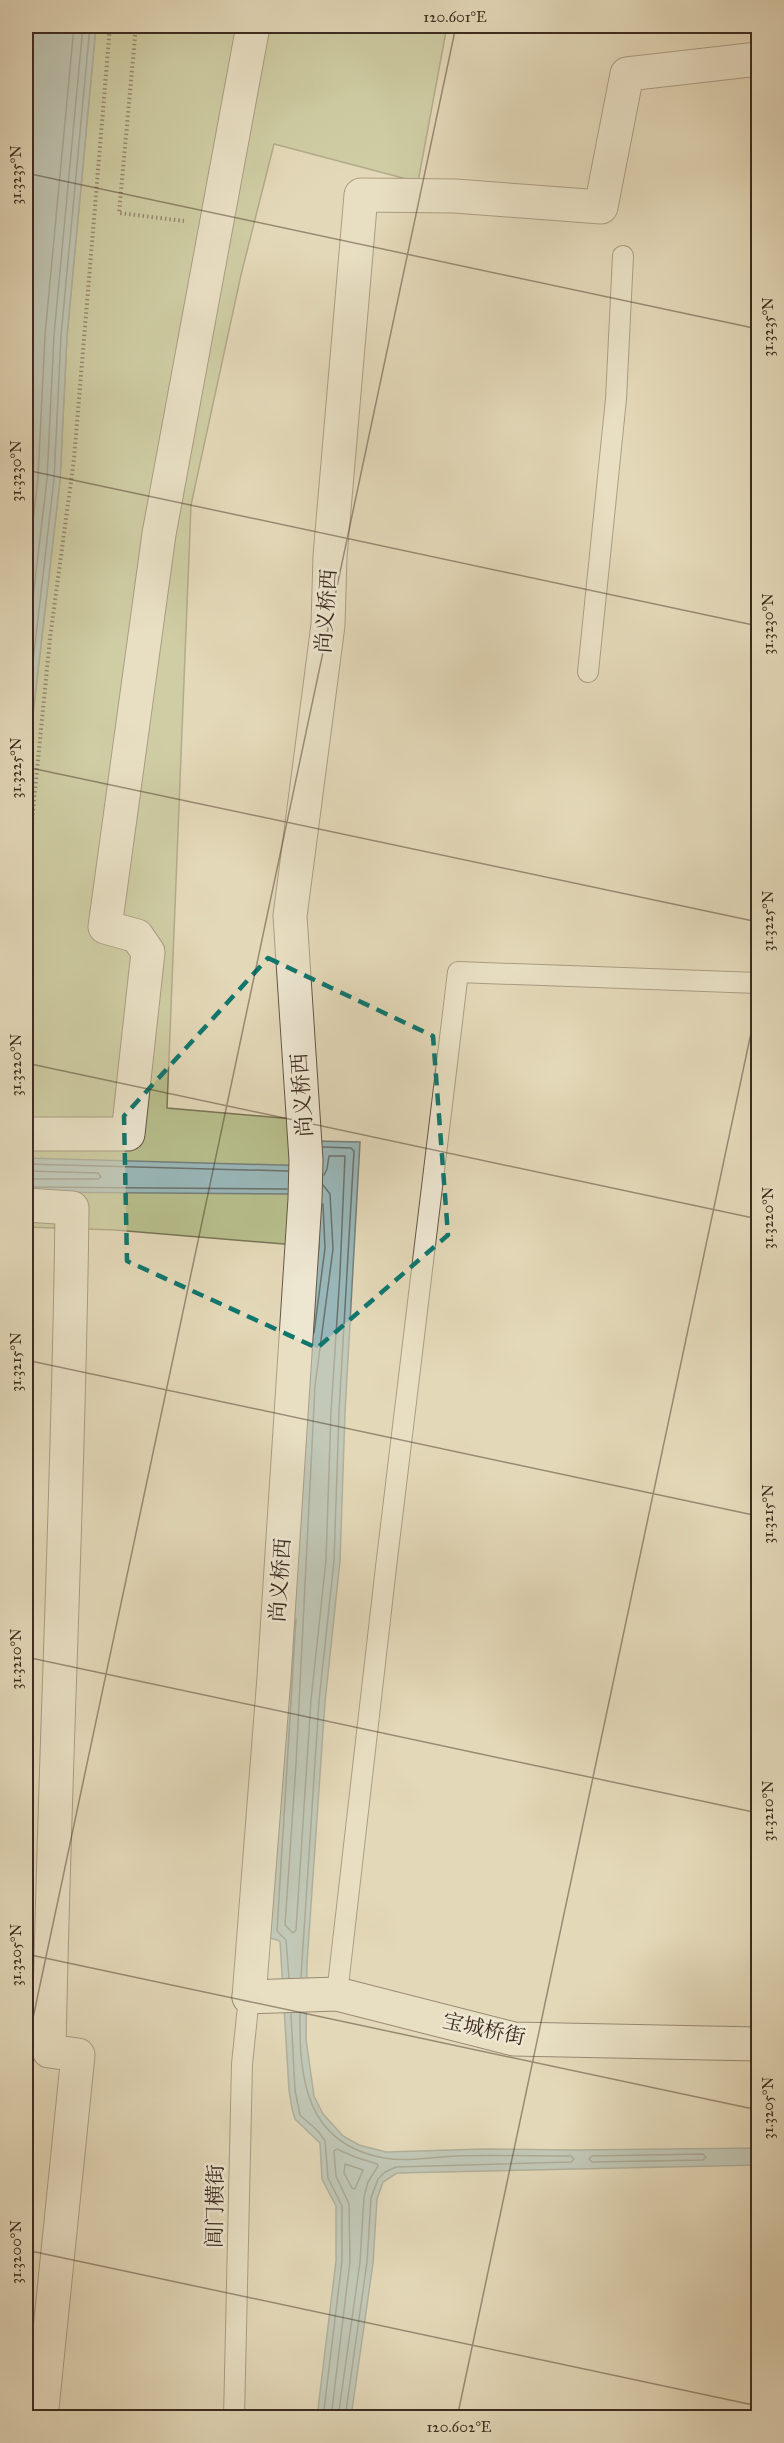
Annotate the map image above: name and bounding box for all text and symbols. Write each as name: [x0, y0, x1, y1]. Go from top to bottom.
text: 120.601°E: [423, 8, 487, 26]
text: 31.3235°N: [7, 145, 25, 205]
text: 31.3235°N: [759, 297, 777, 357]
text: 31.3230°N: [7, 440, 25, 502]
street label: 尚义桥西: [310, 568, 342, 654]
text: 31.3230°N: [759, 593, 777, 655]
text: 31.3225°N: [7, 737, 25, 798]
text: 31.3225°N: [759, 890, 777, 951]
text: 31.3220°N: [7, 1033, 25, 1096]
street label: 尚义桥西: [286, 1052, 318, 1138]
text: 31.3220°N: [759, 1186, 777, 1249]
text: 31.3215°N: [7, 1332, 25, 1392]
text: 31.3215°N: [759, 1484, 777, 1544]
street label: 尚义桥西: [264, 1537, 296, 1623]
text: 31.3210°N: [7, 1628, 25, 1690]
text: 31.3210°N: [759, 1780, 777, 1842]
text: 31.3205°N: [7, 1924, 25, 1986]
street label: 宝城桥街: [440, 2008, 528, 2050]
text: 31.3205°N: [759, 2077, 777, 2139]
street label: 阊门横街: [201, 2164, 229, 2248]
text: 31.3200°N: [7, 2220, 25, 2284]
text: 120.602°E: [426, 2418, 492, 2436]

